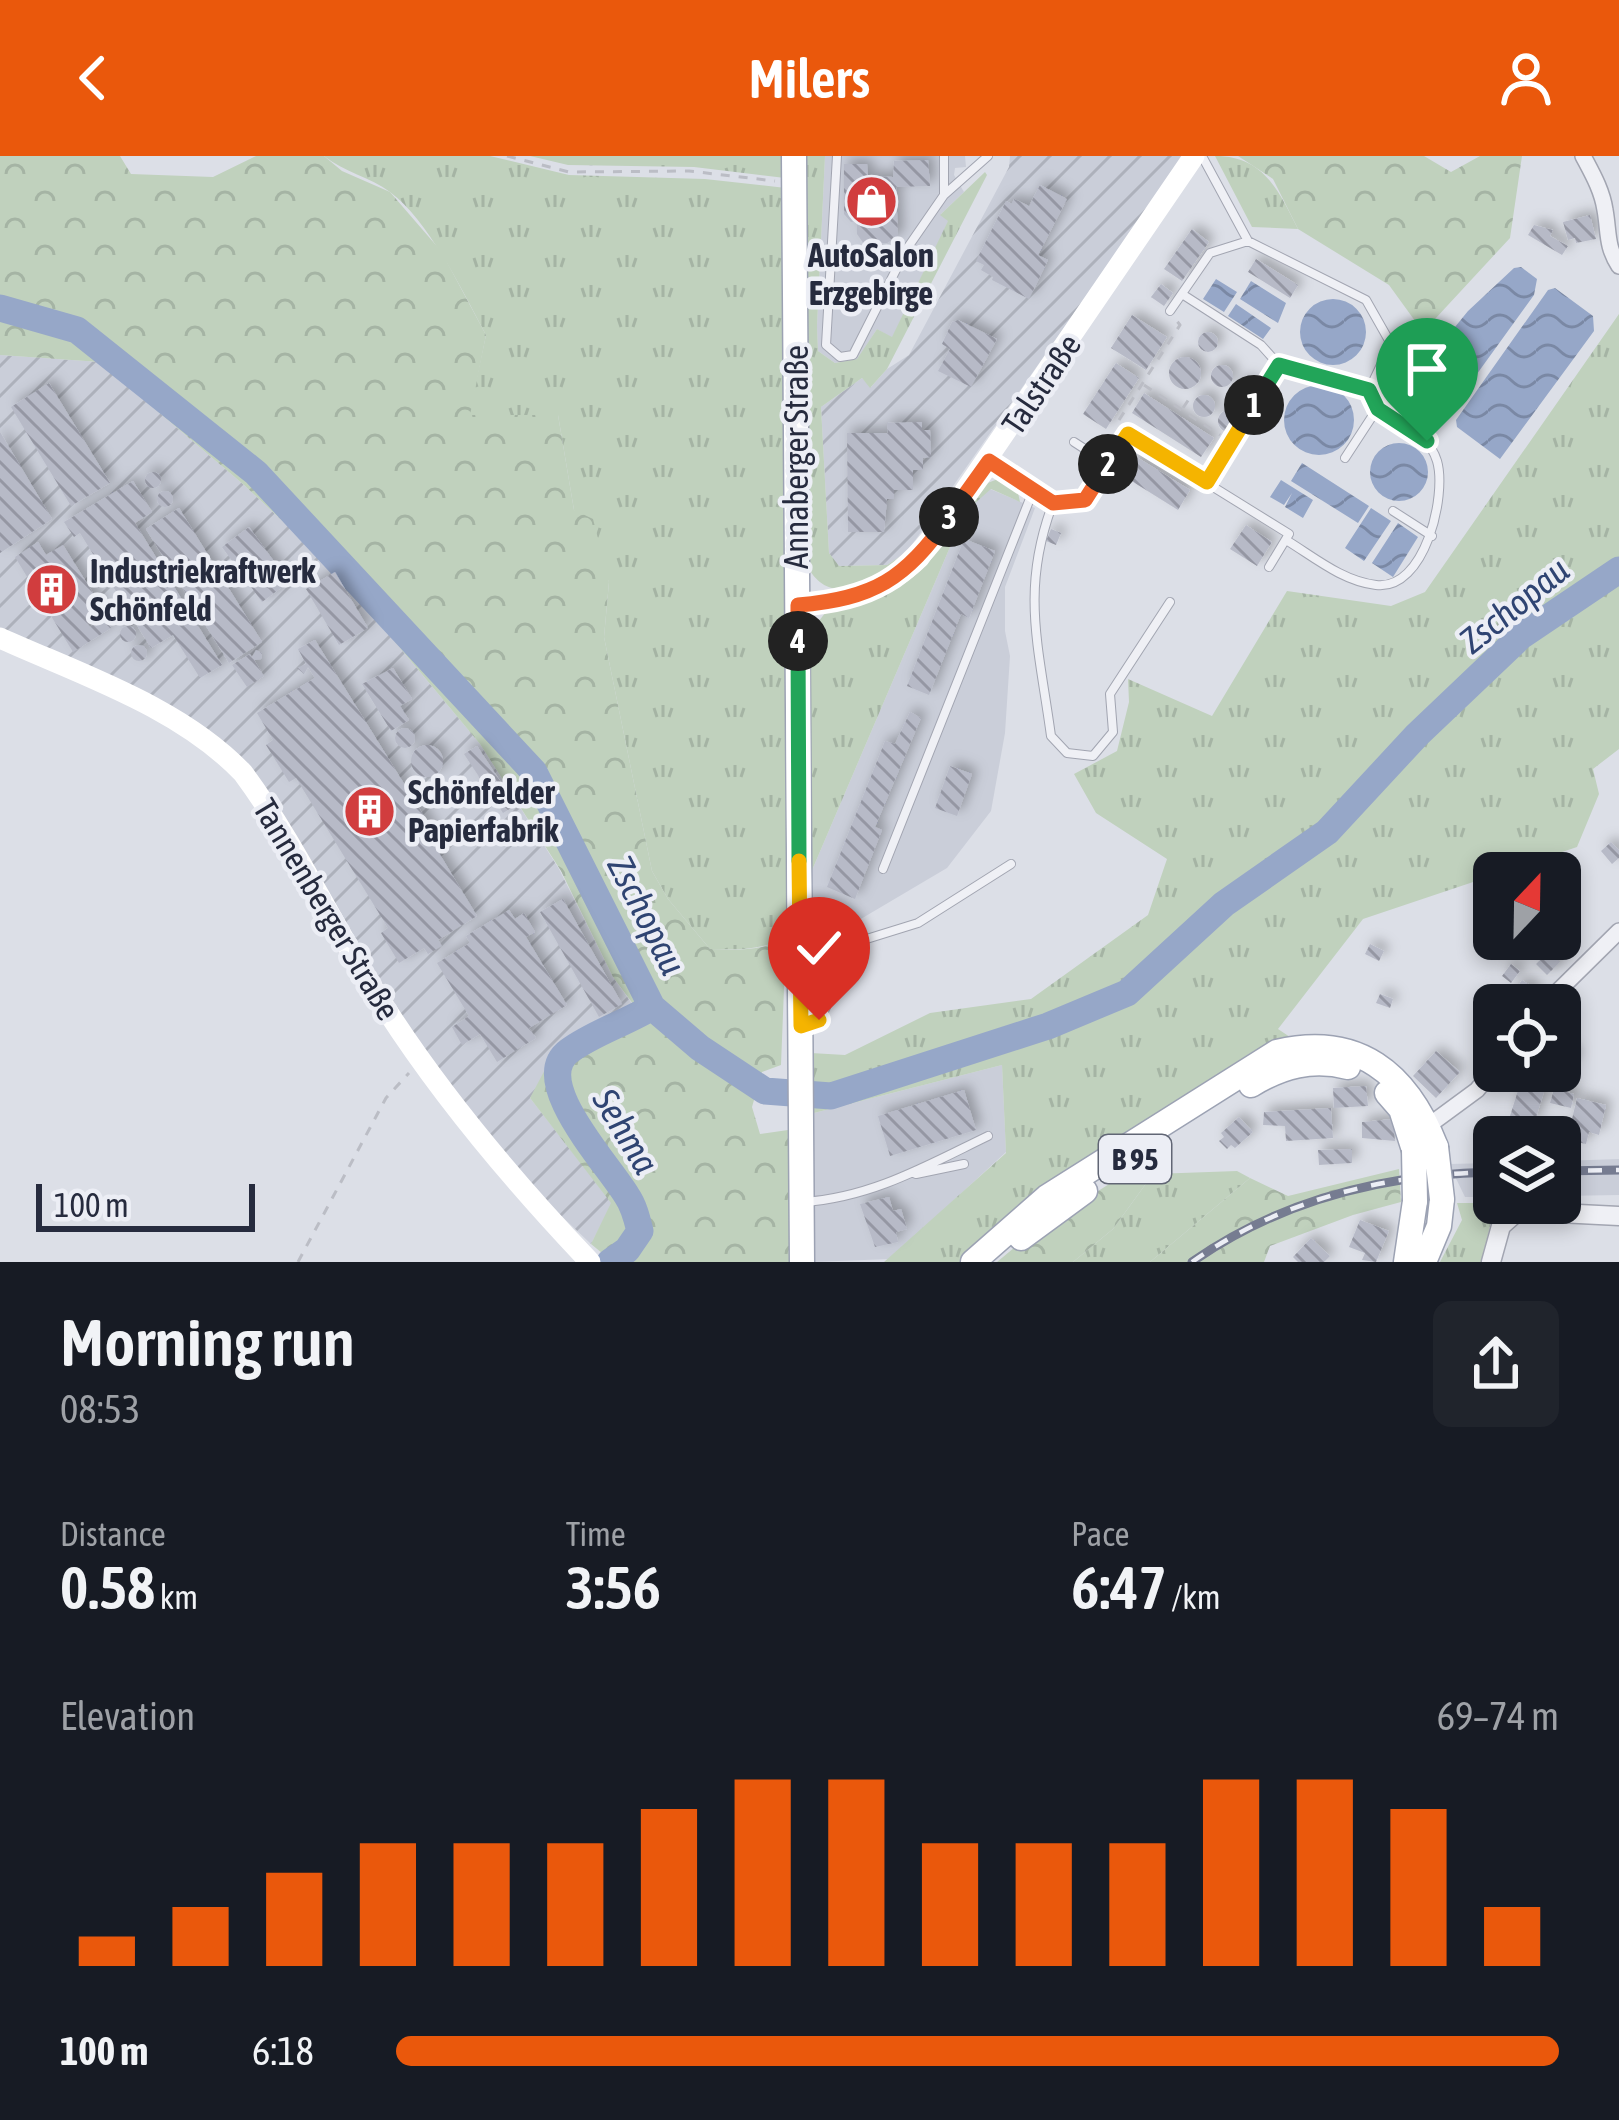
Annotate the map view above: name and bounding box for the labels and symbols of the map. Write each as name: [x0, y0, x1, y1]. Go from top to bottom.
shop icon: AutoSalon Erzgebirge: [843, 173, 899, 229]
place label: AutoSalon Erzgebirge: [807, 236, 934, 312]
pin: [1376, 318, 1478, 441]
street label: Talstraße: [994, 327, 1088, 441]
street label: Annaberger Straße: [777, 345, 815, 569]
pin: 1: [1224, 375, 1284, 435]
pin: 2: [1078, 434, 1138, 494]
pin: 3: [919, 487, 979, 547]
water label: Zschopau: [1451, 548, 1577, 662]
place label: Industriekraftwerk Schönfeld: [90, 552, 316, 628]
building icon: Industriekraftwerk Schönfeld: [23, 562, 79, 618]
pin: 4: [768, 611, 828, 671]
place label: Schönfelder Papierfabrik: [408, 773, 559, 849]
building icon: Schönfelder Papierfabrik: [341, 783, 397, 839]
street label: Tannenberger Straße: [246, 792, 408, 1026]
water label: Zschopau: [599, 849, 695, 981]
north arrow: [1473, 852, 1581, 960]
pin: [768, 897, 870, 1020]
water label: Sehma: [584, 1080, 668, 1181]
road number: B 95: [1099, 1135, 1171, 1183]
scale bar: [36, 1178, 255, 1231]

